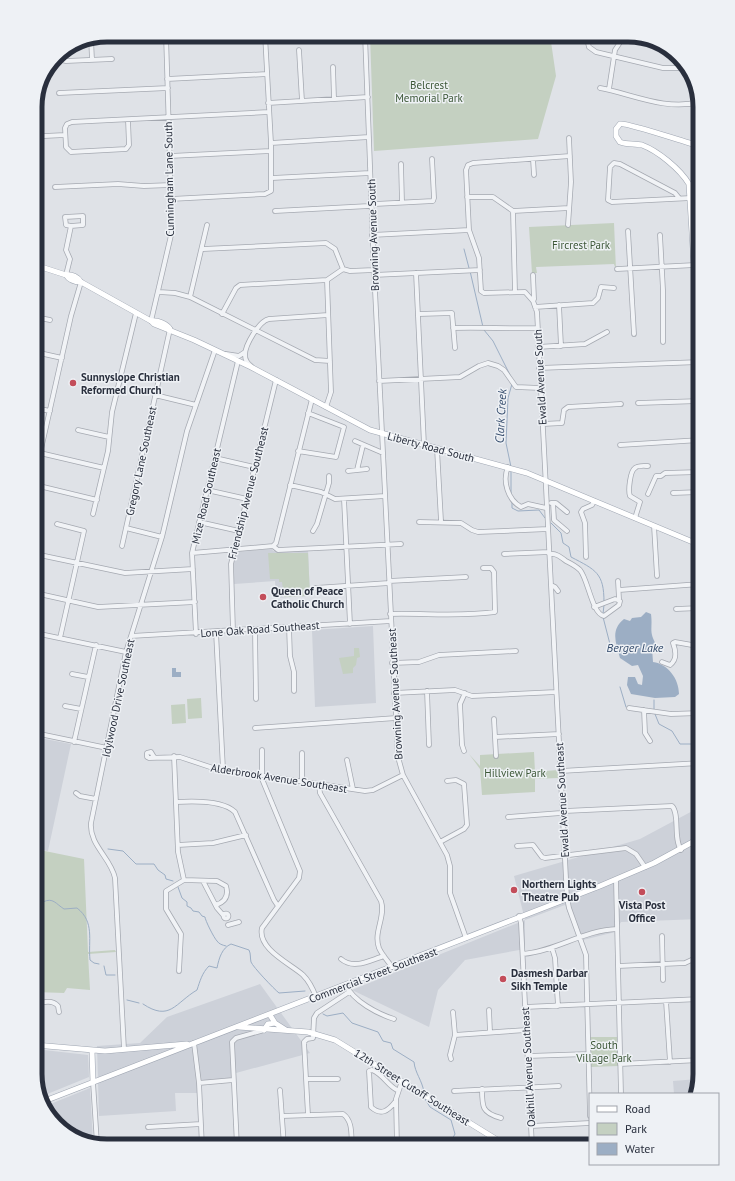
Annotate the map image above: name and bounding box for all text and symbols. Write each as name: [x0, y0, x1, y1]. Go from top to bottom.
park label: Belcrest Memorial Park: [395, 78, 464, 105]
street label: Cunningham Lane South: [161, 121, 177, 237]
street label: Browning Avenue South: [364, 179, 382, 291]
park label: Fircrest Park: [552, 238, 611, 252]
street label: Ewald Avenue South: [531, 329, 549, 425]
place label: Sunnyslope Christian Reformed Church: [81, 370, 180, 397]
marker: Sunnyslope Christian Reformed Church: [68, 378, 78, 388]
water label: Clark Creek: [492, 388, 509, 444]
street label: Gregory Lane Southeast: [123, 405, 159, 517]
street label: Friendship Avenue Southeast: [225, 425, 271, 561]
street label: Liberty Road South: [386, 429, 476, 465]
street label: Mize Road Southeast: [188, 446, 224, 545]
place label: Queen of Peace Catholic Church: [271, 584, 344, 611]
marker: Queen of Peace Catholic Church: [258, 592, 268, 602]
street label: Lone Oak Road Southeast: [200, 618, 320, 640]
street label: Browning Avenue Southeast: [385, 628, 405, 760]
street label: Idylwood Drive Southeast: [99, 637, 137, 758]
water label: Berger Lake: [607, 640, 664, 655]
street label: Ewald Avenue Southeast: [552, 742, 572, 858]
street label: Alderbrook Avenue Southeast: [210, 760, 349, 796]
park label: Hillview Park: [484, 766, 546, 780]
place label: Northern Lights Theatre Pub: [522, 877, 597, 904]
marker: Northern Lights Theatre Pub: [509, 885, 519, 895]
marker: Vista Post Office: [637, 887, 647, 897]
place label: Vista Post Office: [618, 898, 665, 925]
street label: Commercial Street Southeast: [307, 944, 439, 1006]
place label: Dasmesh Darbar Sikh Temple: [511, 966, 588, 993]
marker: Dasmesh Darbar Sikh Temple: [498, 974, 508, 984]
street label: Oakhill Avenue Southeast: [518, 1006, 538, 1127]
park label: South Village Park: [575, 1038, 633, 1065]
street label: 12th Street Cutoff Southeast: [352, 1046, 473, 1129]
legend: [589, 1093, 719, 1165]
text: Road: [625, 1101, 650, 1116]
text: Park: [625, 1121, 647, 1136]
text: Water: [625, 1141, 655, 1156]

